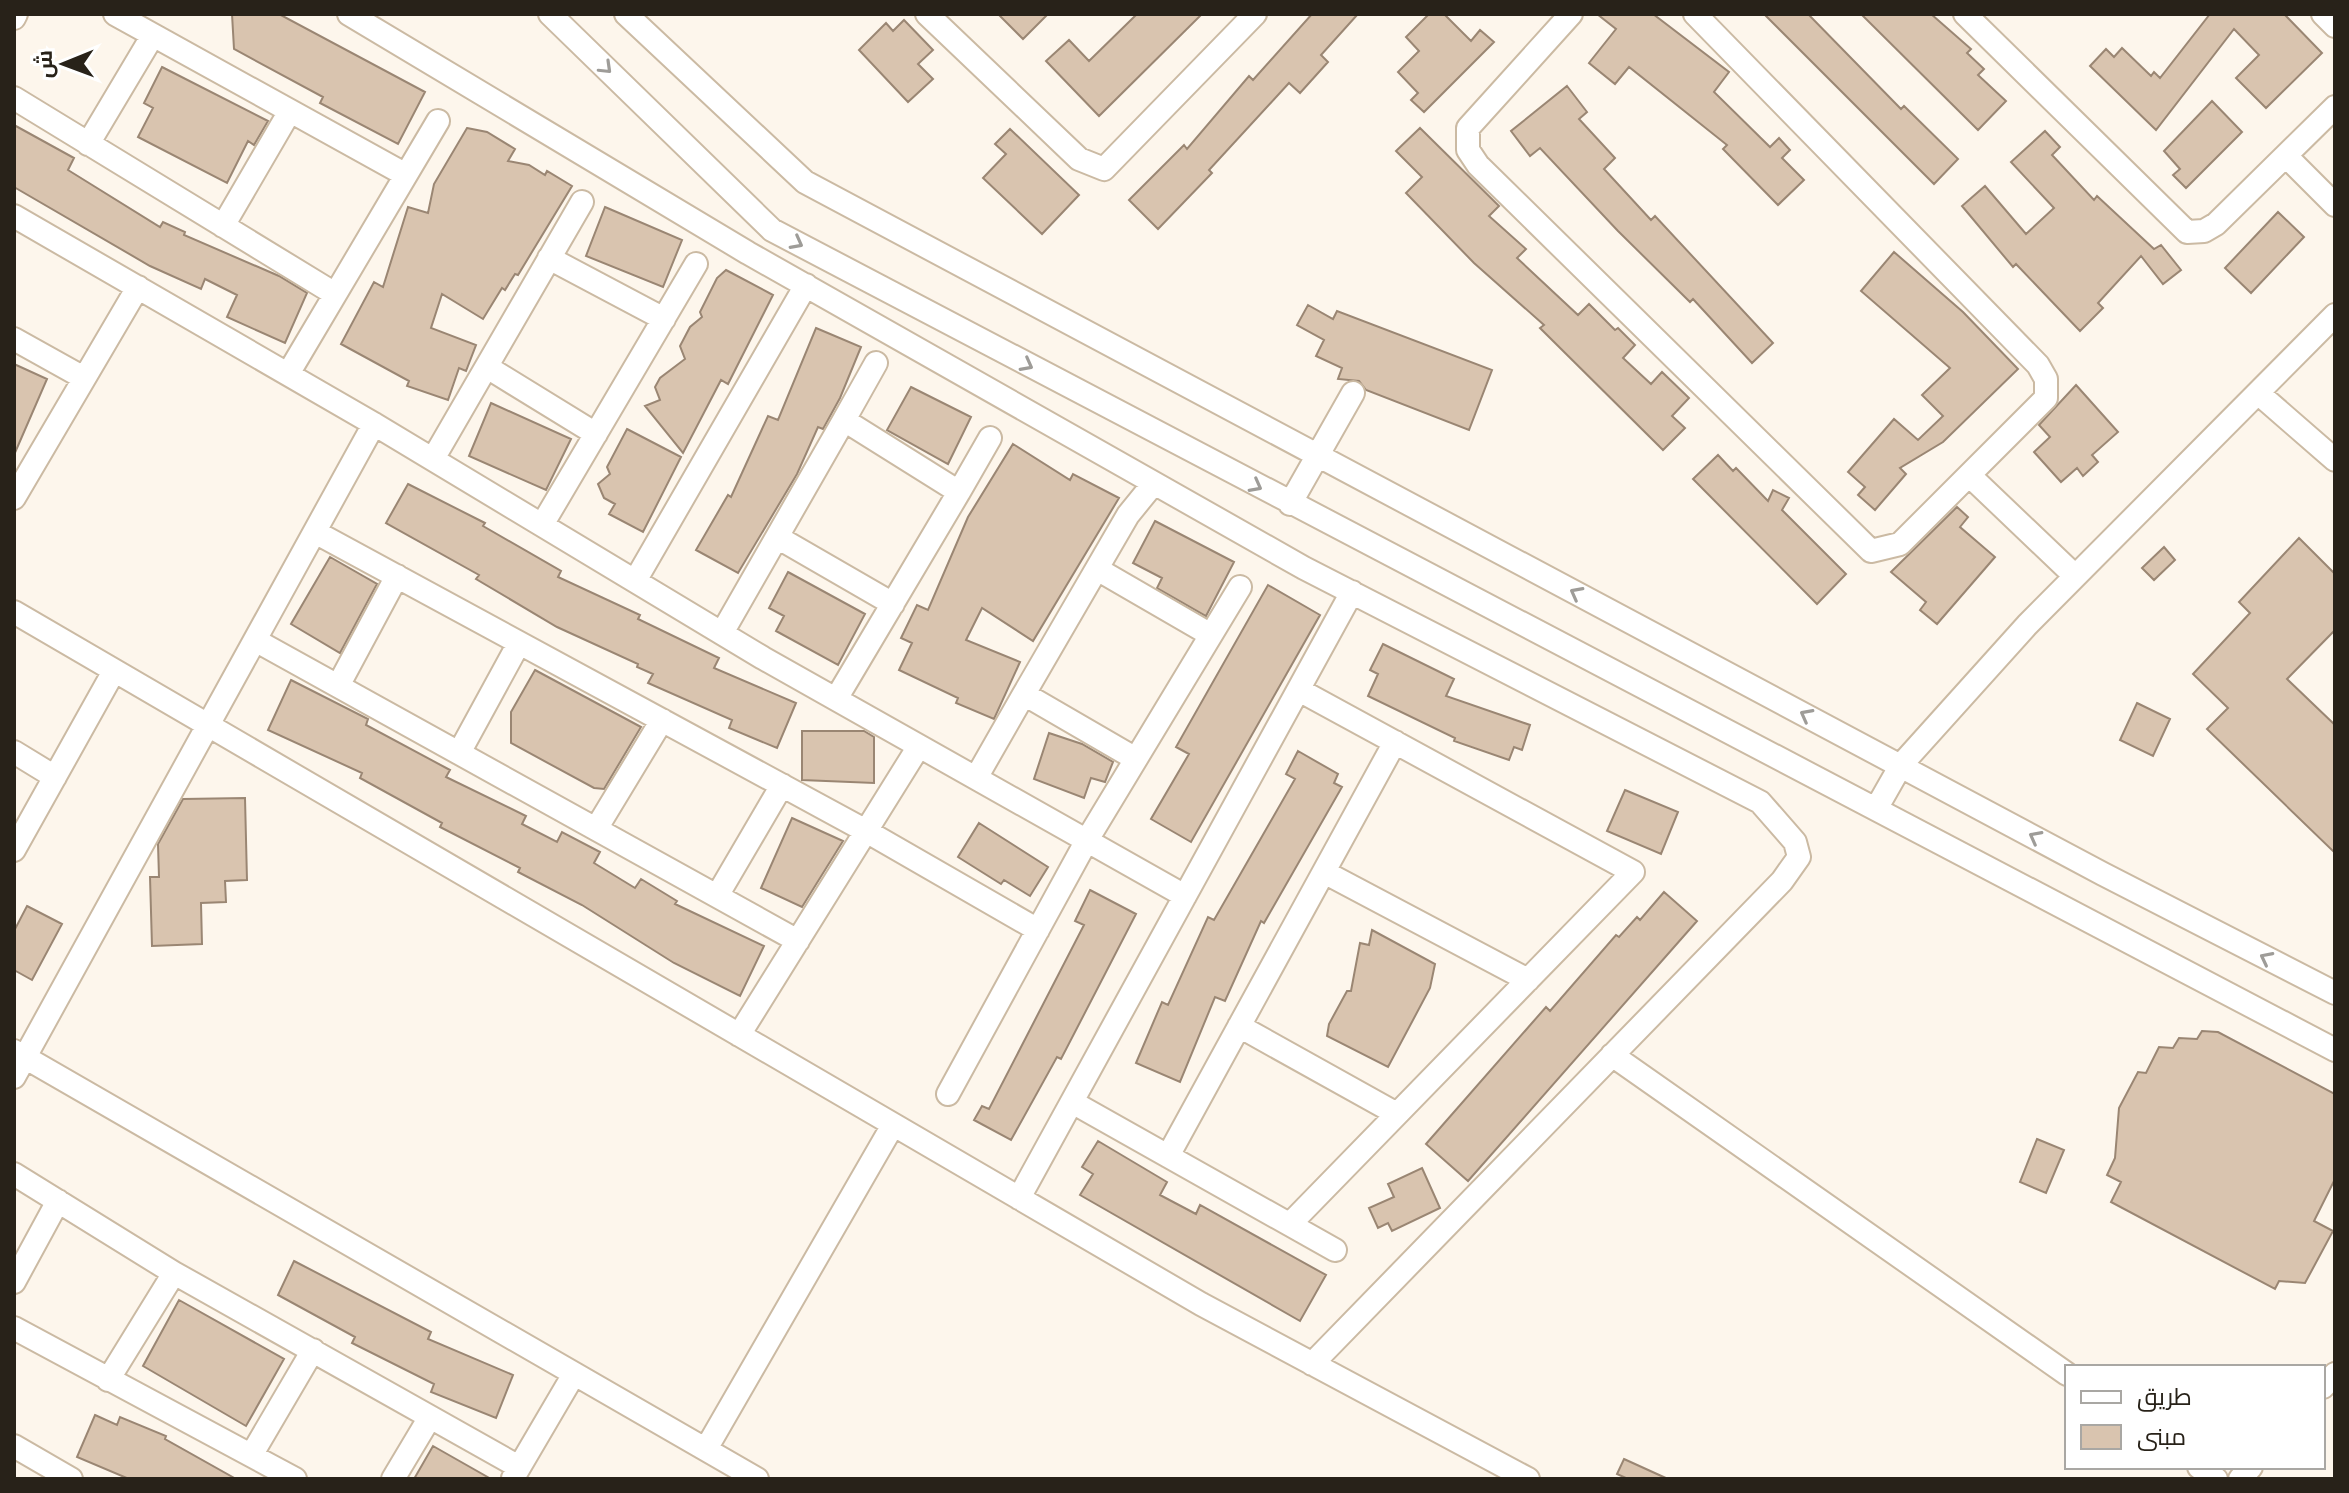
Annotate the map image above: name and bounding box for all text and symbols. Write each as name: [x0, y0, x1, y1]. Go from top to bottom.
north arrow: [24, 24, 104, 104]
text: ش: [30, 50, 58, 79]
one-way arrow: [597, 59, 611, 74]
one-way arrow: [789, 234, 803, 249]
one-way arrow: [1018, 355, 1033, 370]
one-way arrow: [1248, 477, 1263, 492]
one-way arrow: [1570, 588, 1584, 603]
one-way arrow: [1800, 709, 1814, 724]
one-way arrow: [2029, 832, 2044, 847]
one-way arrow: [2259, 952, 2274, 967]
legend: [2065, 1365, 2325, 1469]
text: طريق: [2137, 1381, 2192, 1412]
text: مبنى: [2137, 1421, 2186, 1451]

